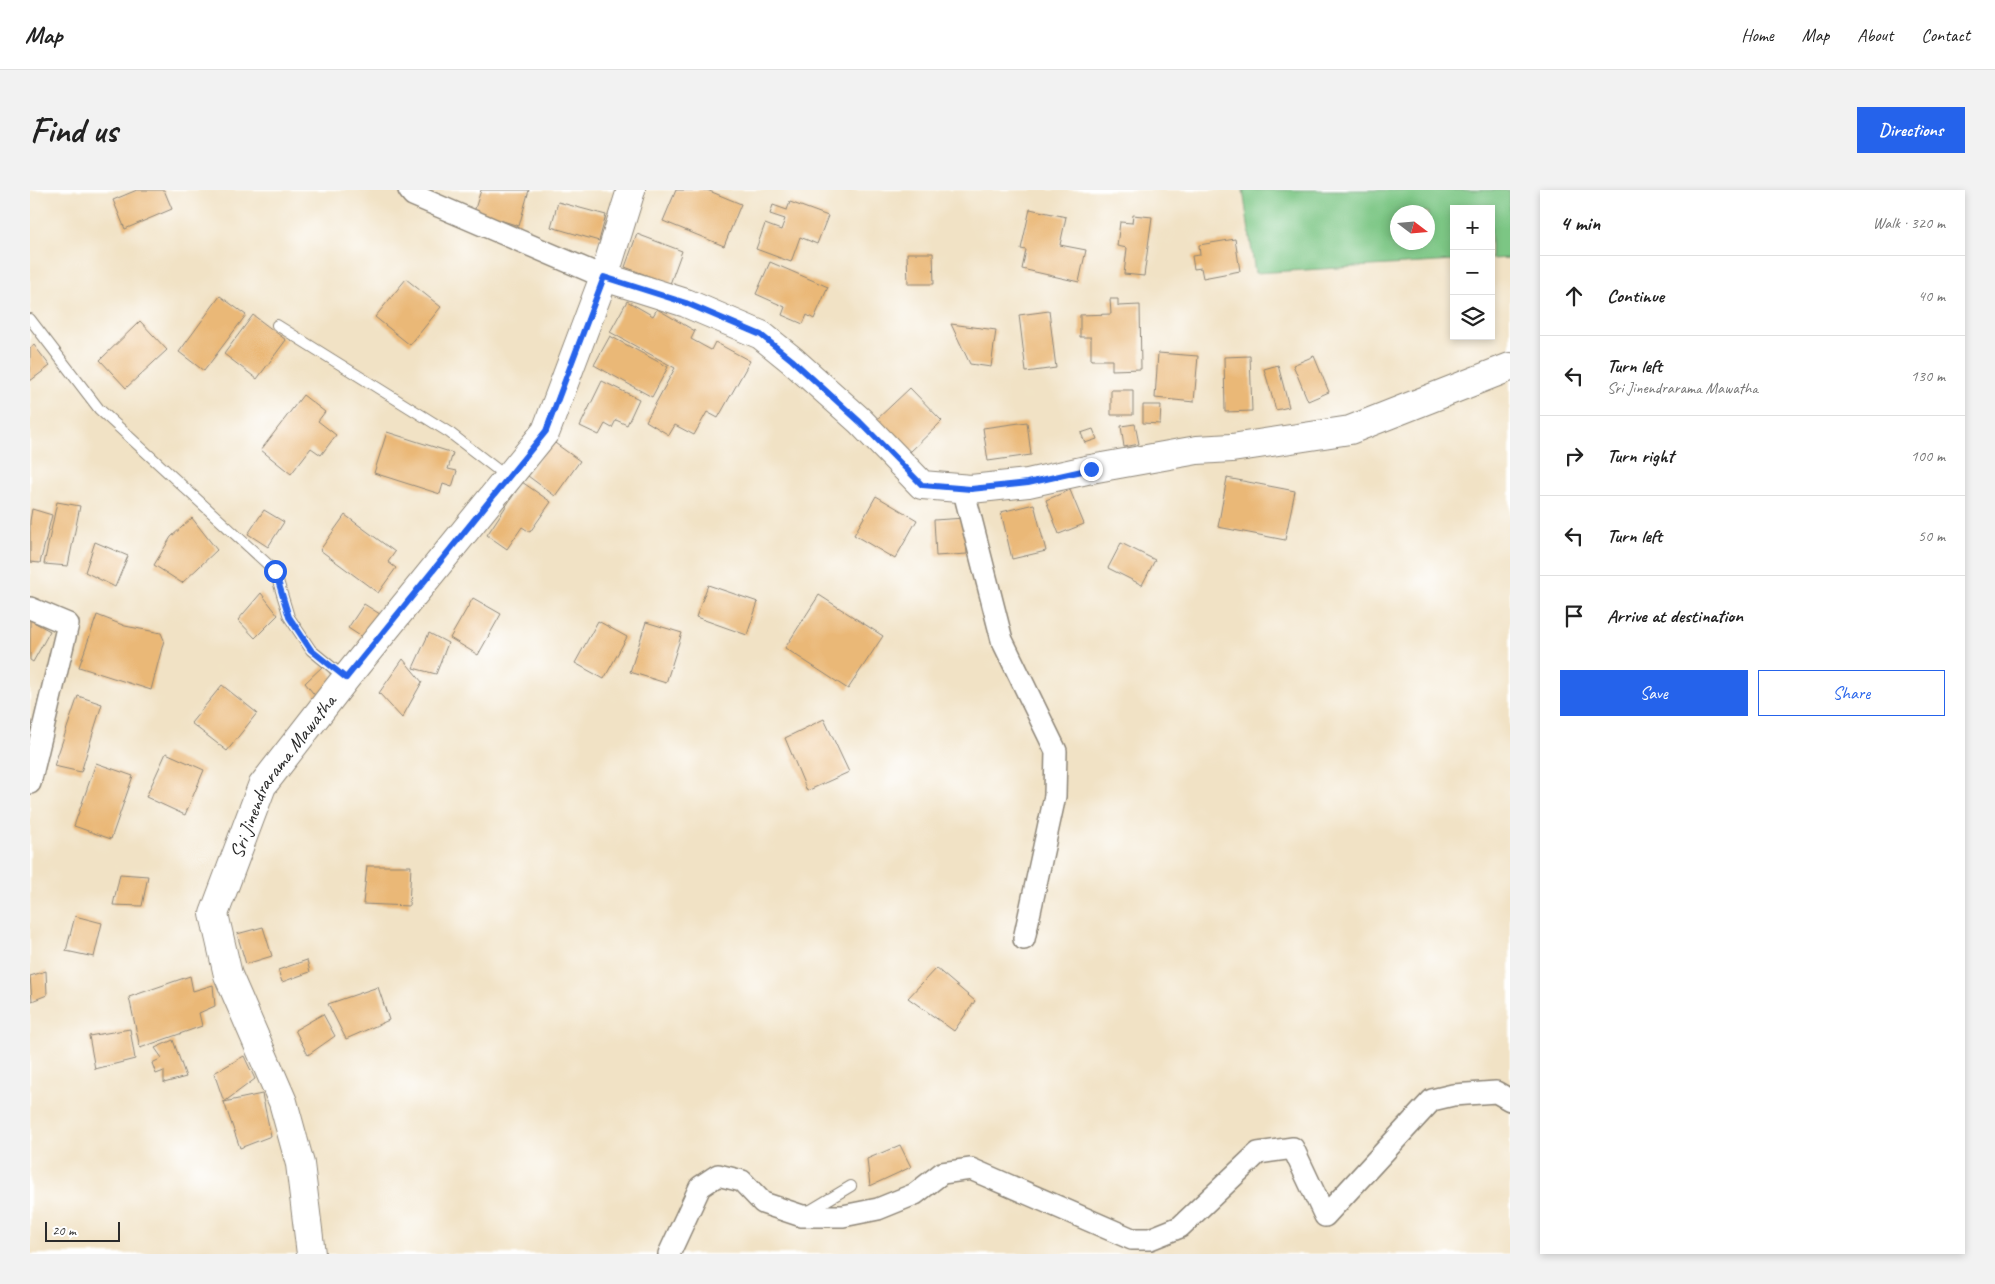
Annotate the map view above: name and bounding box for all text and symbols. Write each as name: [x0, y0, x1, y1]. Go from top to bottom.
text: Map: [25, 20, 62, 50]
text: Home: [1741, 24, 1774, 46]
text: Map: [1802, 24, 1829, 46]
text: About: [1857, 24, 1893, 46]
text: Contact: [1921, 24, 1970, 46]
button: Directions: [1857, 107, 1965, 153]
text: Find us: [30, 108, 117, 153]
north arrow: [1390, 205, 1435, 250]
map controls: [1450, 205, 1495, 340]
button: +: [1450, 205, 1495, 250]
text: 4 min: [1560, 210, 1600, 236]
text: Walk · 320 m: [1873, 213, 1945, 233]
button: −: [1450, 250, 1495, 295]
icon: ahead: [1560, 282, 1588, 310]
text: Continue: [1607, 284, 1664, 308]
text: 40 m: [1918, 286, 1945, 306]
button: layers: [1450, 295, 1495, 340]
text: Turn left: [1607, 354, 1662, 378]
icon: left: [1560, 362, 1588, 390]
text: 130 m: [1911, 366, 1945, 386]
text: Sri Jinendrarama Mawatha: [1607, 378, 1758, 398]
icon: right: [1560, 442, 1588, 470]
text: Turn right: [1607, 444, 1674, 468]
text: 100 m: [1911, 446, 1945, 466]
route end: [1080, 458, 1103, 481]
icon: left: [1560, 522, 1588, 550]
text: Turn left: [1607, 524, 1662, 548]
text: 50 m: [1918, 526, 1945, 546]
route start: [264, 560, 287, 583]
icon: arrive: [1560, 602, 1588, 630]
text: Arrive at destination: [1607, 604, 1743, 628]
button: Save: [1560, 670, 1748, 716]
button: Share: [1758, 670, 1945, 716]
street label: Sri Jinendrarama Mawatha: [224, 688, 343, 862]
scale bar: [45, 1219, 120, 1242]
text: 20 m: [52, 1222, 76, 1239]

